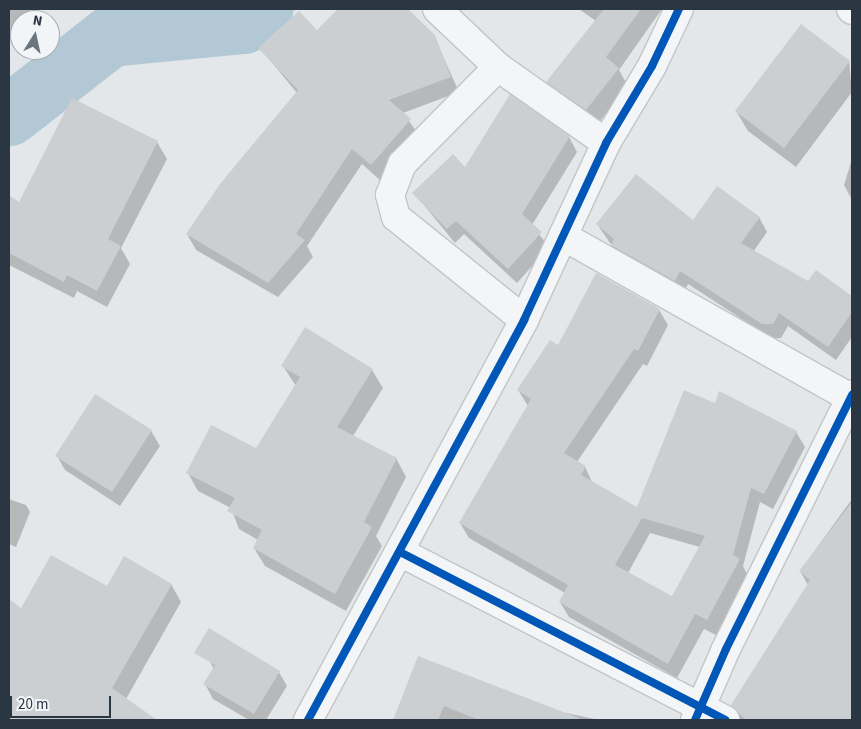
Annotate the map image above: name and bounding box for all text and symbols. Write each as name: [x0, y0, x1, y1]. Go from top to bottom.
north arrow: [10, 10, 60, 60]
text: N: [31, 11, 44, 32]
scale bar: [12, 686, 114, 718]
text: 20 m: [18, 694, 48, 715]

